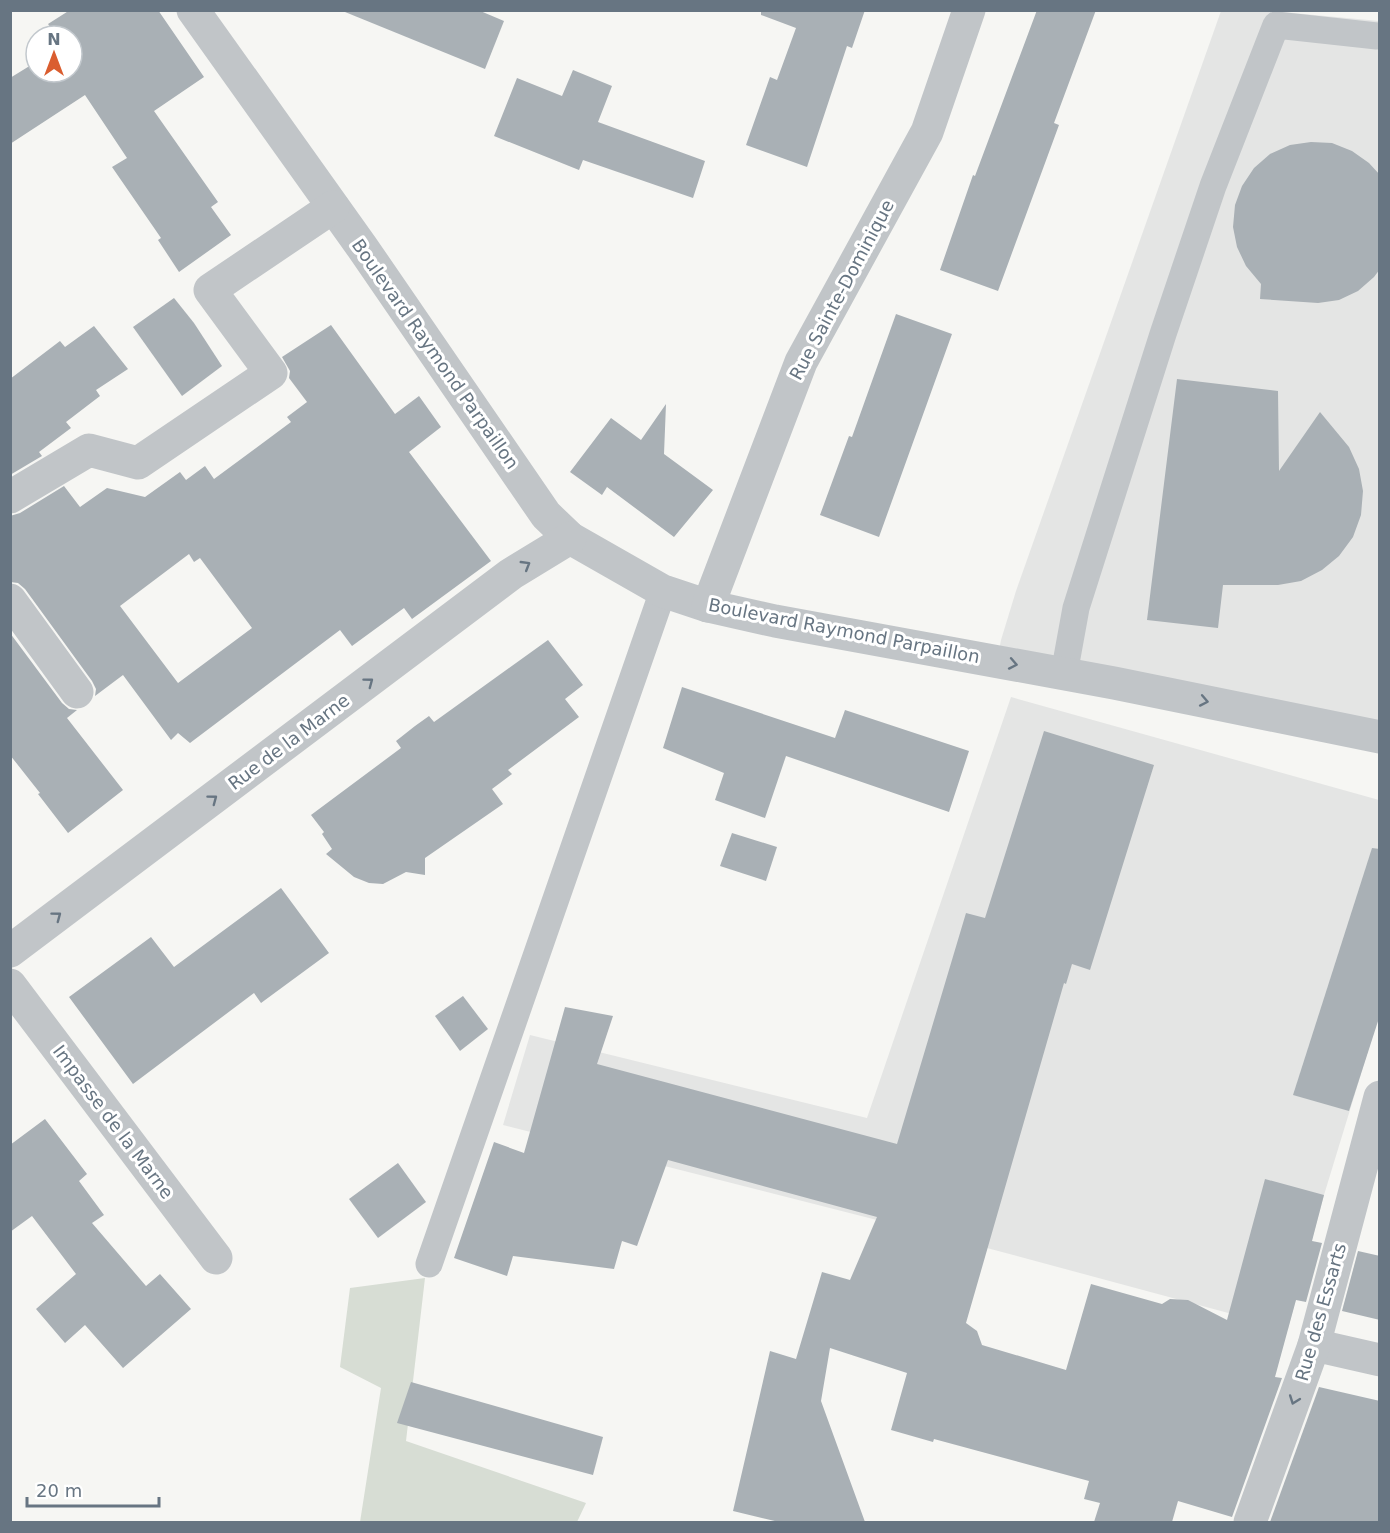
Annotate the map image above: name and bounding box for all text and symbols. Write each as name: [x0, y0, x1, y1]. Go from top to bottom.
north arrow: [24, 24, 84, 84]
text: N: [47, 30, 61, 49]
street label: Rue Sainte-Dominique: [785, 196, 898, 383]
street label: Boulevard Raymond Parpaillon: [348, 235, 523, 473]
one-way arrow: [520, 561, 530, 573]
street label: Boulevard Raymond Parpaillon: [707, 594, 982, 667]
one-way arrow: [1008, 657, 1018, 670]
one-way arrow: [363, 678, 374, 689]
street label: Rue de la Marne: [224, 689, 353, 794]
one-way arrow: [1199, 694, 1209, 707]
one-way arrow: [207, 795, 218, 806]
one-way arrow: [51, 912, 62, 923]
street label: Impasse de la Marne: [49, 1041, 178, 1203]
street label: Rue des Essarts: [1291, 1240, 1350, 1383]
one-way arrow: [1289, 1394, 1302, 1405]
scale bar: [27, 1470, 159, 1508]
text: 20 m: [36, 1480, 82, 1501]

